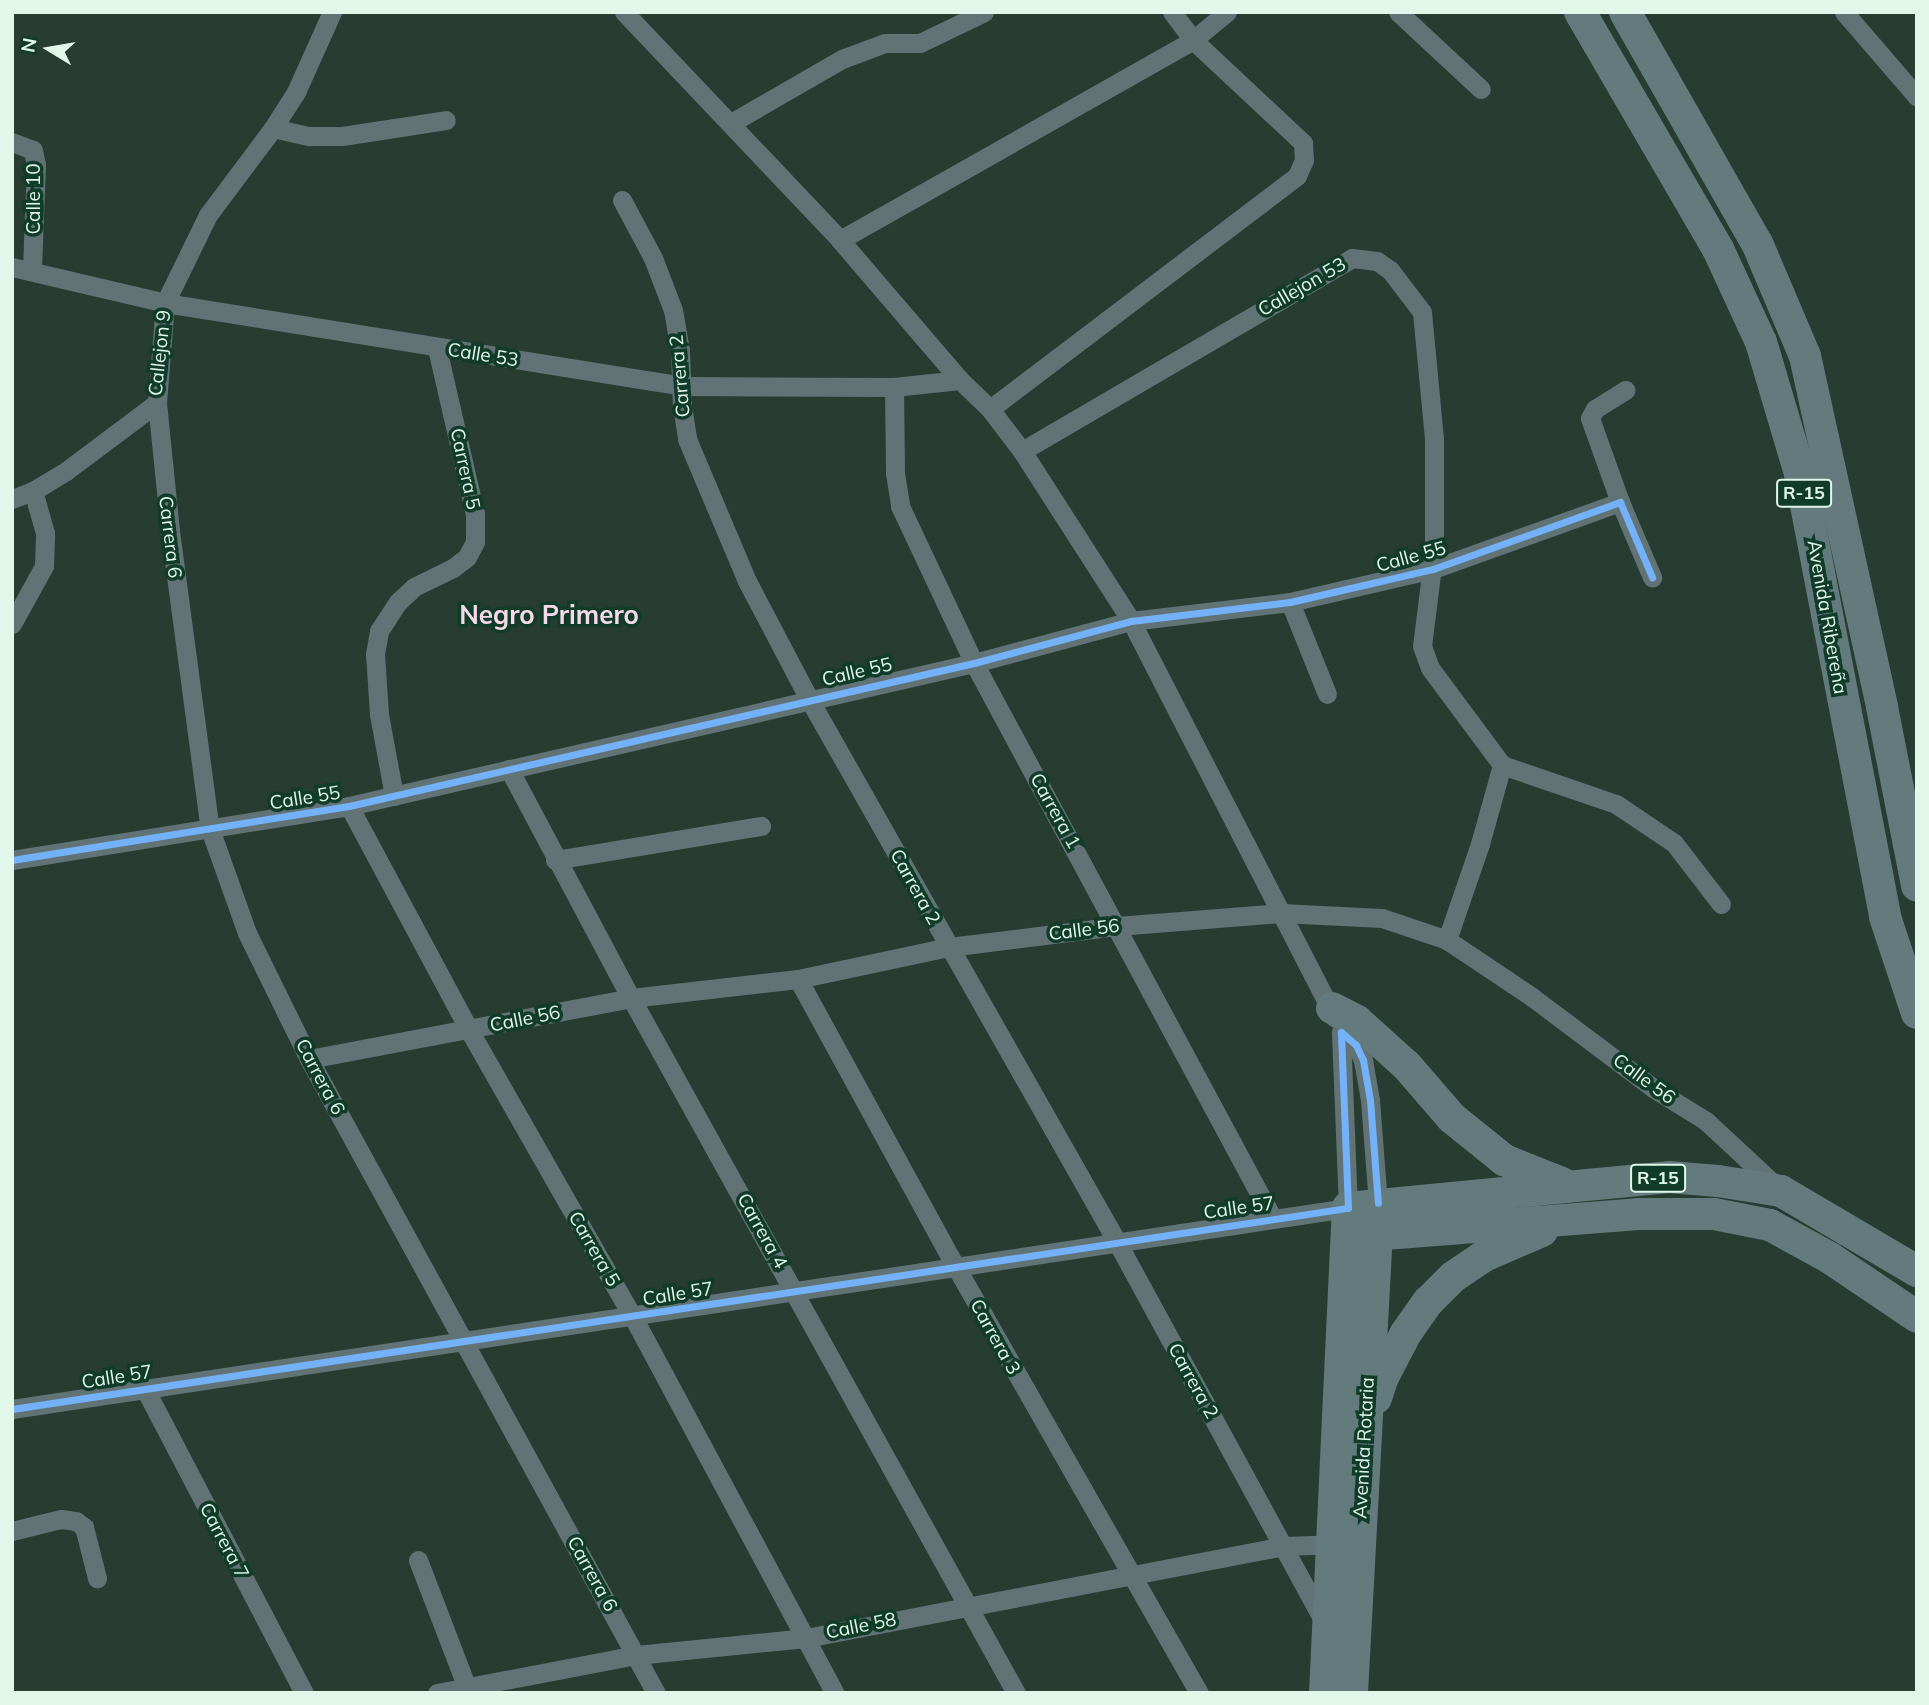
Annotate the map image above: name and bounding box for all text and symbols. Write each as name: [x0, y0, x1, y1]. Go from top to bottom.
north arrow: [14, 14, 84, 84]
text: N: [15, 36, 42, 54]
street label: Calle 10: [23, 163, 45, 235]
street label: Callejon 53: [1254, 253, 1350, 321]
street label: Callejon 9: [144, 309, 176, 397]
street label: Carrera 2: [665, 334, 695, 418]
street label: Calle 53: [446, 338, 520, 372]
street label: Carrera 5: [445, 426, 485, 512]
road number: R-15: [1776, 478, 1832, 508]
street label: Carrera 6: [154, 495, 186, 579]
street label: Calle 55: [1374, 537, 1448, 577]
street label: Avenida Ribereña: [1802, 538, 1852, 696]
district label: Negro Primero: [459, 599, 639, 631]
street label: Calle 55: [820, 653, 894, 691]
street label: Carrera 1: [1025, 769, 1085, 853]
street label: Calle 55: [268, 781, 342, 815]
street label: Carrera 2: [885, 845, 945, 929]
street label: Calle 56: [1047, 914, 1121, 946]
street label: Calle 56: [488, 1001, 562, 1037]
street label: Carrera 6: [291, 1035, 349, 1119]
street label: Calle 56: [1608, 1049, 1680, 1109]
road number: R-15: [1630, 1163, 1686, 1192]
street label: Carrera 4: [732, 1189, 792, 1273]
street label: Calle 57: [1202, 1192, 1276, 1224]
street label: Carrera 5: [563, 1208, 625, 1290]
street label: Calle 57: [641, 1277, 715, 1311]
street label: Carrera 3: [965, 1295, 1025, 1379]
street label: Carrera 2: [1163, 1339, 1223, 1423]
street label: Calle 57: [80, 1360, 154, 1394]
street label: Avenida Rotaria: [1349, 1377, 1379, 1519]
street label: Carrera 7: [195, 1499, 253, 1583]
street label: Carrera 6: [562, 1532, 622, 1616]
street label: Calle 58: [824, 1608, 898, 1644]

